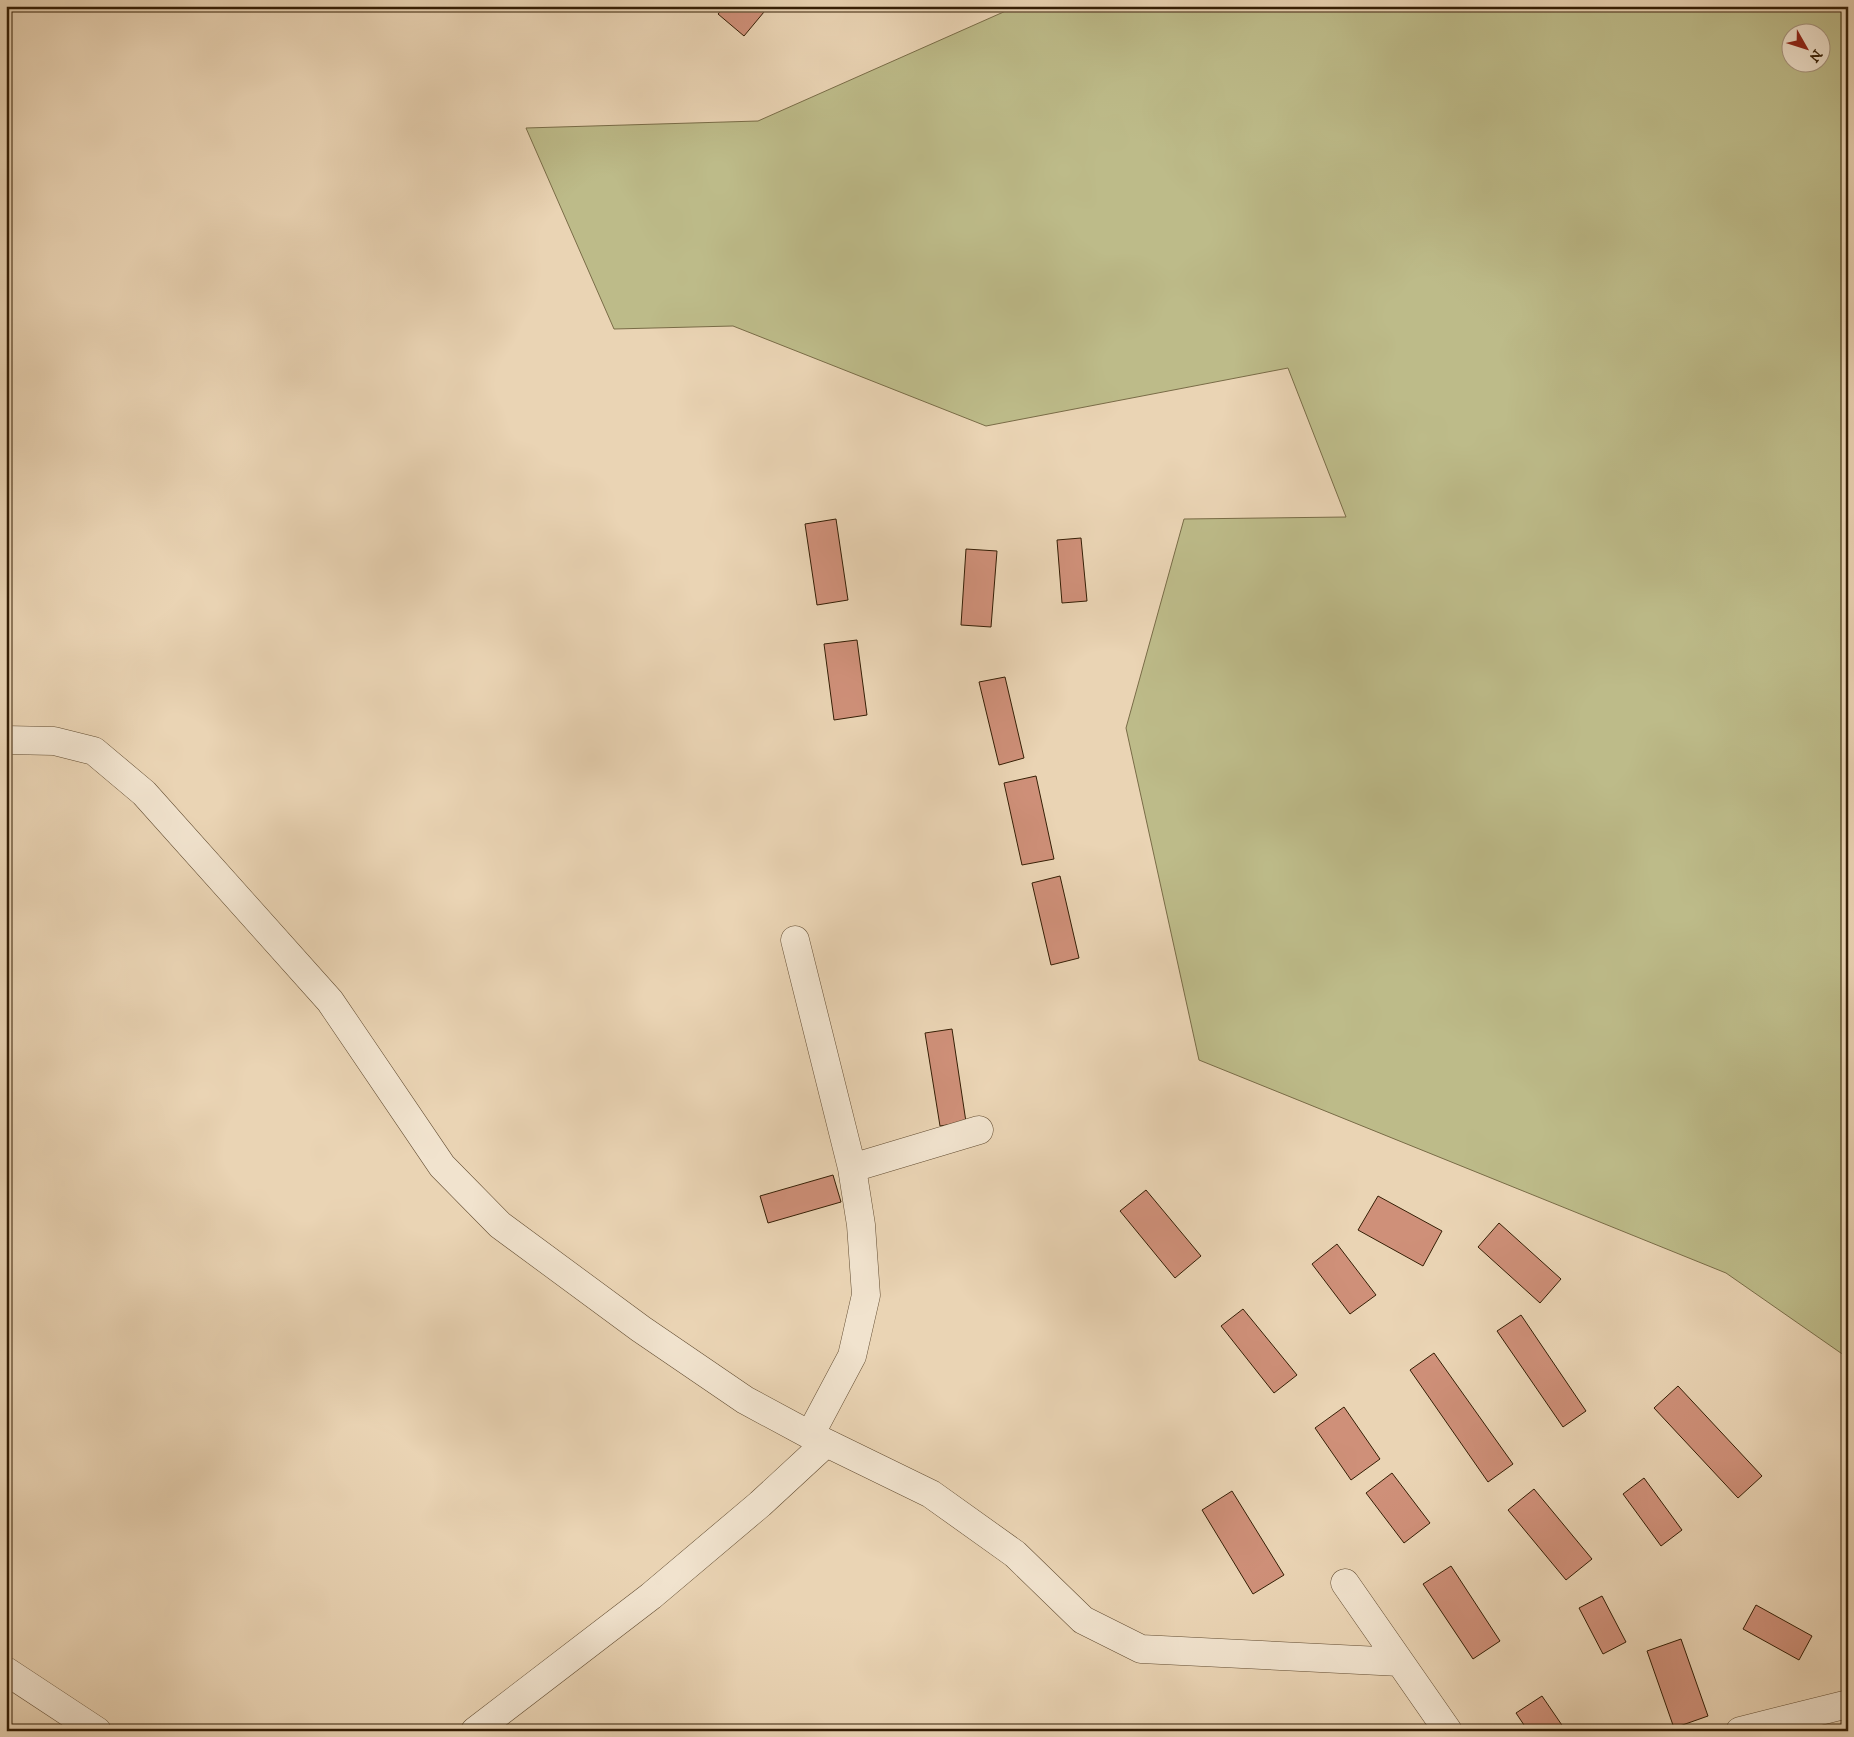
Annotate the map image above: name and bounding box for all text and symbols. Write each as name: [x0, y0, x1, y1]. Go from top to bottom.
north arrow: [1782, 22, 1832, 72]
text: N: [1804, 45, 1826, 66]

